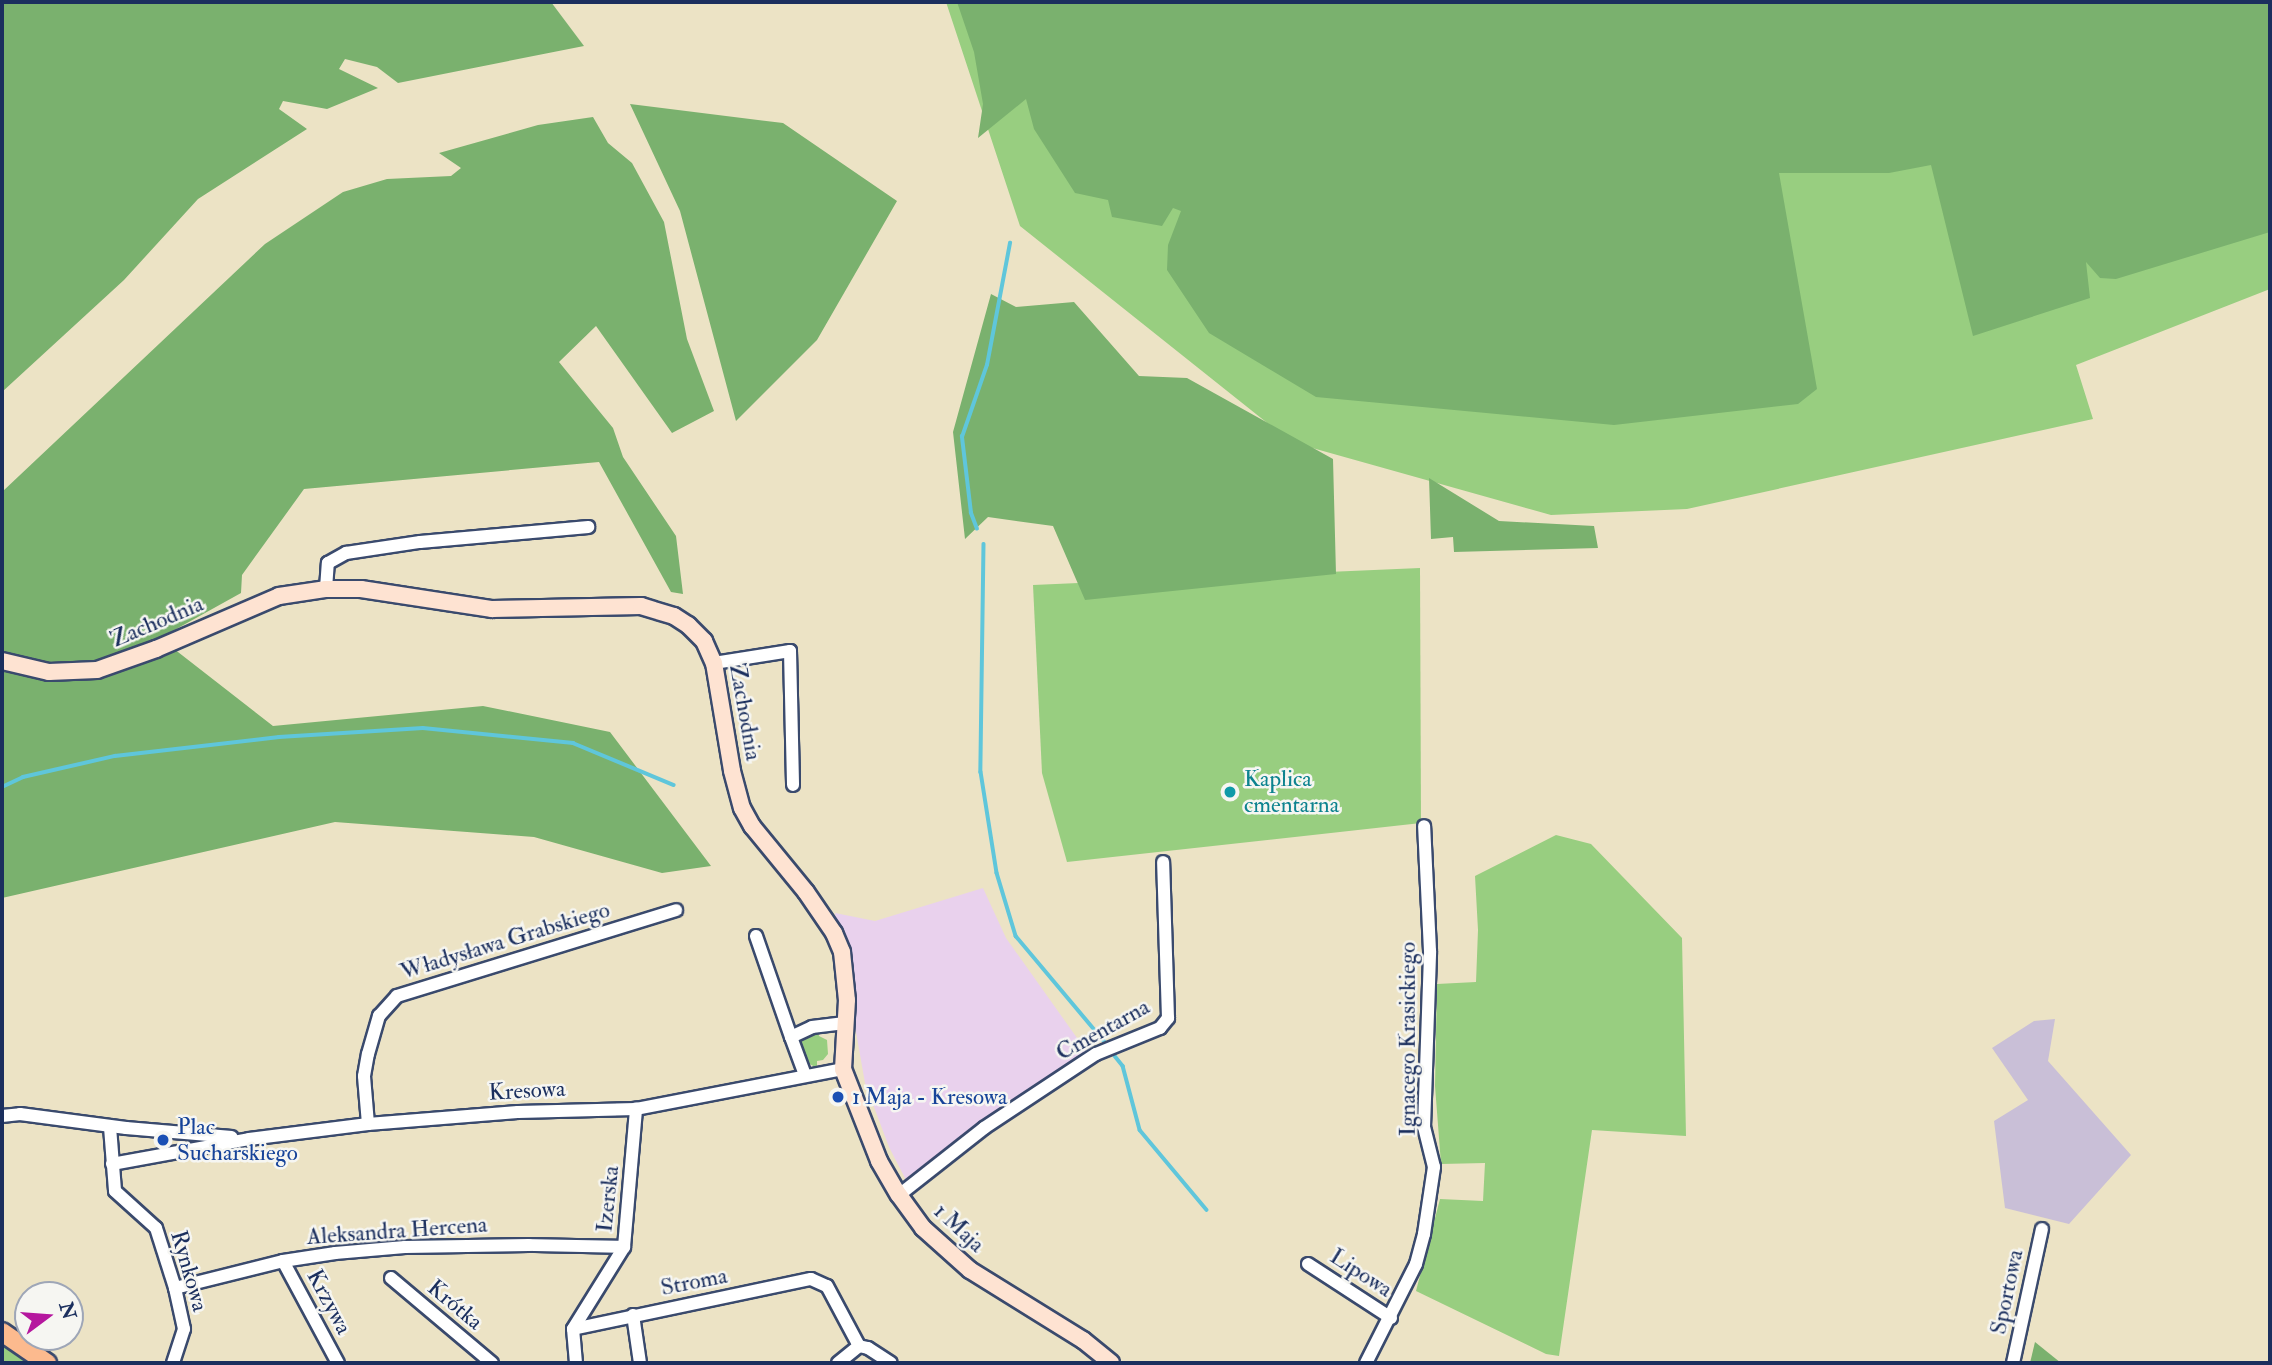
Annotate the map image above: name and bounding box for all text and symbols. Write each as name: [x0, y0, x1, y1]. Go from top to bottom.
street label: Zachodnia: [107, 590, 207, 654]
street label: Zachodnia: [723, 661, 767, 763]
place label: Kaplica cmentarna: [1244, 765, 1339, 819]
marker: Kaplica cmentarna: [1222, 784, 1238, 800]
street label: Władysława Grabskiego: [397, 896, 613, 986]
street label: Ignacego Krasickiego: [1394, 942, 1422, 1136]
street label: Cmentarna: [1051, 993, 1155, 1067]
street label: Kresowa: [488, 1075, 566, 1107]
place label: 1 Maja - Kresowa: [852, 1083, 1007, 1111]
marker: 1 Maja - Kresowa: [830, 1089, 846, 1105]
place label: Plac Sucharskiego: [177, 1113, 298, 1167]
marker: Plac Sucharskiego: [155, 1132, 171, 1148]
street label: Izerska: [591, 1164, 625, 1234]
street label: 1 Maja: [928, 1198, 990, 1258]
street label: Aleksandra Hercena: [306, 1211, 488, 1251]
street label: Rynkowa: [164, 1227, 214, 1315]
street label: Lipowa: [1325, 1243, 1397, 1303]
street label: Sportowa: [1985, 1247, 2029, 1337]
street label: Stroma: [658, 1262, 730, 1302]
street label: Krzywa: [301, 1265, 357, 1339]
street label: Krótka: [422, 1274, 488, 1336]
north arrow: [14, 1281, 84, 1351]
text: N: [53, 1299, 81, 1322]

